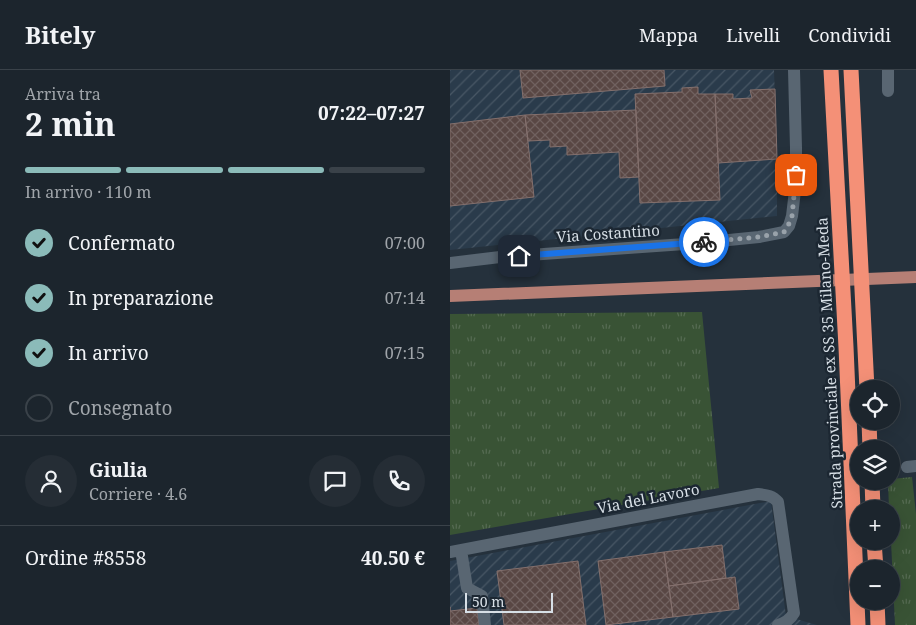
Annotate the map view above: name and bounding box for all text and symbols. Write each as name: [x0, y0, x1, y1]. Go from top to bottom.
text: Bitely: [25, 18, 95, 51]
text: Mappa: [639, 23, 698, 47]
text: Livelli: [726, 23, 780, 47]
text: Condividi: [808, 23, 891, 47]
text: Arriva tra: [25, 83, 101, 105]
text: 07:22–07:27: [318, 100, 425, 126]
text: 2 min: [25, 102, 116, 145]
pin: [775, 154, 817, 196]
icon: bag: [782, 161, 810, 189]
text: In arrivo · 110 m: [25, 181, 151, 203]
courier: [679, 217, 729, 267]
street label: Strada provinciale ex SS 35 Milano-Meda: [811, 217, 847, 509]
street label: Via Costantino: [556, 219, 660, 247]
icon: bike: [690, 228, 718, 256]
icon: check: [25, 229, 53, 257]
text: Confermato: [68, 230, 175, 256]
text: 07:00: [385, 232, 425, 254]
pin: [498, 235, 540, 277]
icon: home: [505, 242, 533, 270]
icon: check: [25, 284, 53, 312]
text: In preparazione: [68, 285, 214, 311]
text: 07:14: [385, 287, 425, 309]
icon: check: [25, 339, 53, 367]
text: In arrivo: [68, 340, 149, 366]
text: 07:15: [385, 342, 425, 364]
map controls: [850, 380, 900, 610]
button: locate: [850, 380, 900, 430]
text: Consegnato: [68, 395, 172, 421]
button: layers: [850, 440, 900, 490]
button: person: [25, 455, 77, 507]
button: chat: [309, 455, 361, 507]
button: phone: [373, 455, 425, 507]
text: Giulia: [89, 457, 148, 483]
street label: Via del Lavoro: [595, 478, 701, 518]
text: Corriere · 4.6: [89, 483, 187, 505]
button: +: [850, 500, 900, 550]
text: Ordine #8558: [25, 545, 146, 571]
text: 40.50 €: [361, 545, 425, 571]
button: −: [850, 560, 900, 610]
scale bar: [465, 590, 552, 613]
text: 50 m: [472, 592, 505, 611]

